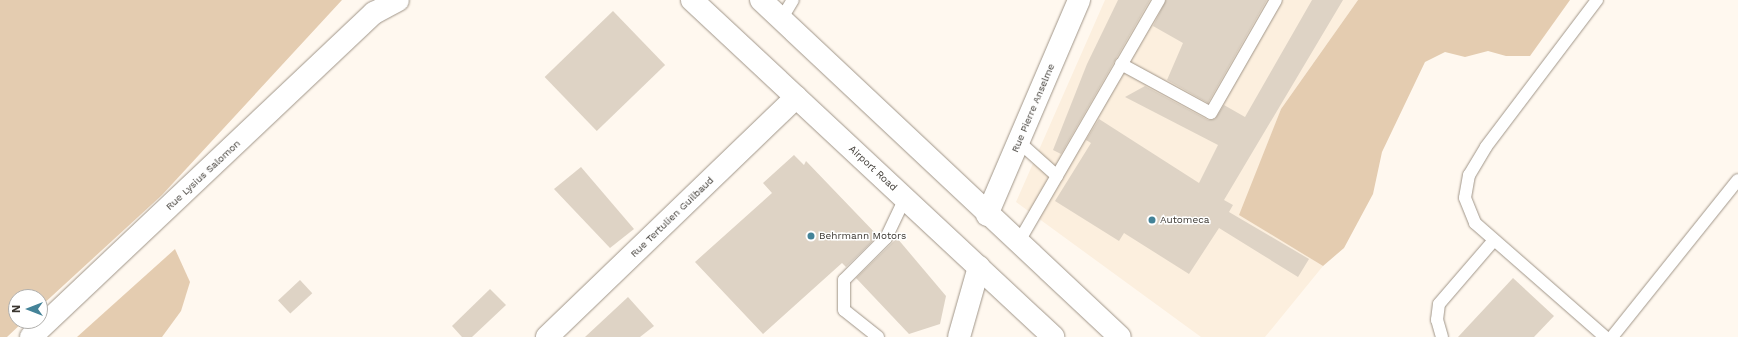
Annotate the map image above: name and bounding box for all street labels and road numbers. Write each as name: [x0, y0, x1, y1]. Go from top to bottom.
street label: Rue Pierre Anselme: [1009, 62, 1057, 154]
street label: Rue Lysius Salomon: [163, 137, 243, 213]
street label: Airport Road: [846, 143, 900, 193]
street label: Rue Tertulien Guilbaud: [628, 174, 716, 260]

